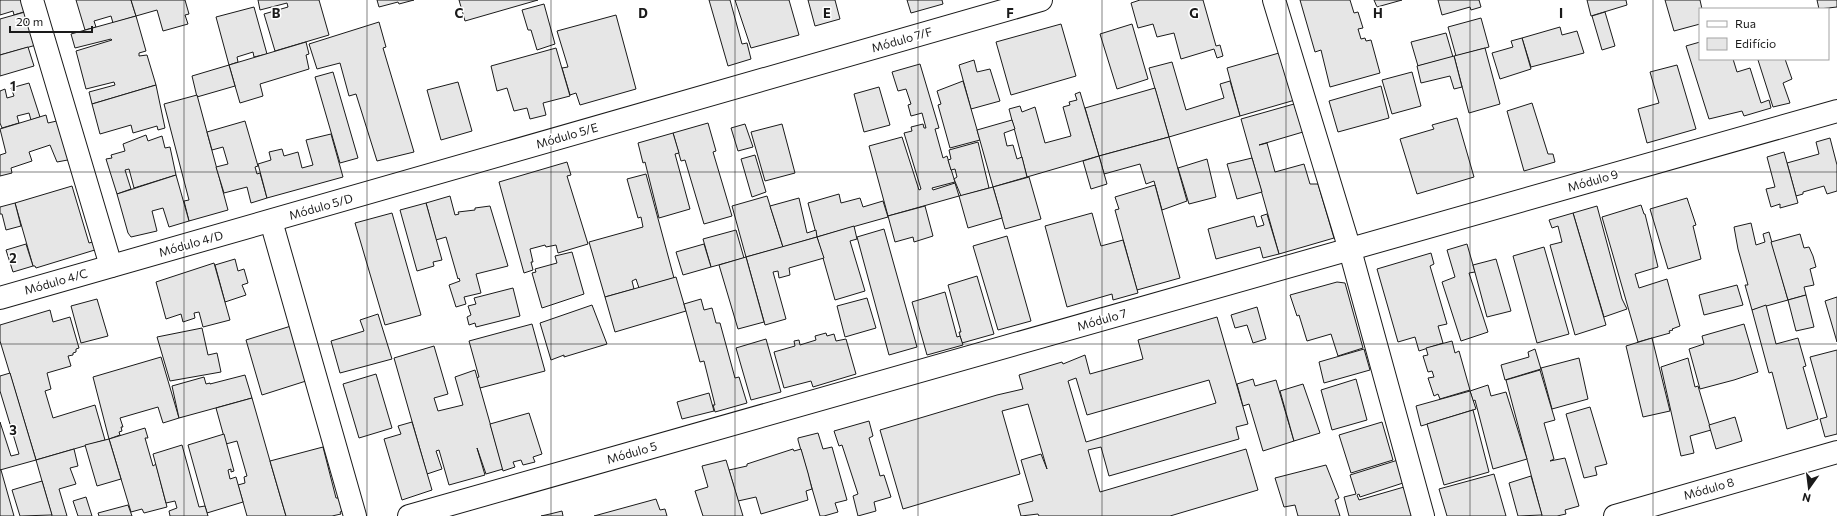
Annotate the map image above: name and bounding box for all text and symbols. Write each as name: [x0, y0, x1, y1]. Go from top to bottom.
text: B: [272, 5, 281, 21]
text: C: [455, 5, 464, 21]
text: D: [638, 5, 648, 21]
text: E: [823, 5, 831, 21]
text: F: [1006, 5, 1014, 21]
text: G: [1189, 5, 1199, 21]
text: H: [1373, 5, 1383, 21]
text: I: [1559, 5, 1563, 21]
scale bar: [10, 8, 92, 34]
legend: [1699, 8, 1829, 60]
text: 20 m: [16, 14, 43, 28]
text: Rua: [1735, 16, 1756, 30]
street label: Módulo 7/F: [870, 24, 934, 54]
text: Edifício: [1735, 36, 1776, 50]
text: 1: [10, 78, 16, 94]
street label: Módulo 5/E: [534, 120, 599, 151]
street label: Módulo 9: [1566, 166, 1620, 194]
street label: Módulo 5/D: [287, 190, 354, 222]
street label: Módulo 4/D: [157, 227, 225, 259]
text: 2: [9, 250, 17, 266]
street label: Módulo 4/C: [22, 265, 89, 297]
street label: Módulo 7: [1075, 305, 1128, 333]
text: 3: [9, 422, 17, 438]
street label: Módulo 5: [605, 438, 659, 466]
north arrow: [1789, 468, 1829, 508]
street label: Módulo 8: [1682, 474, 1736, 502]
text: N: [1801, 491, 1812, 505]

